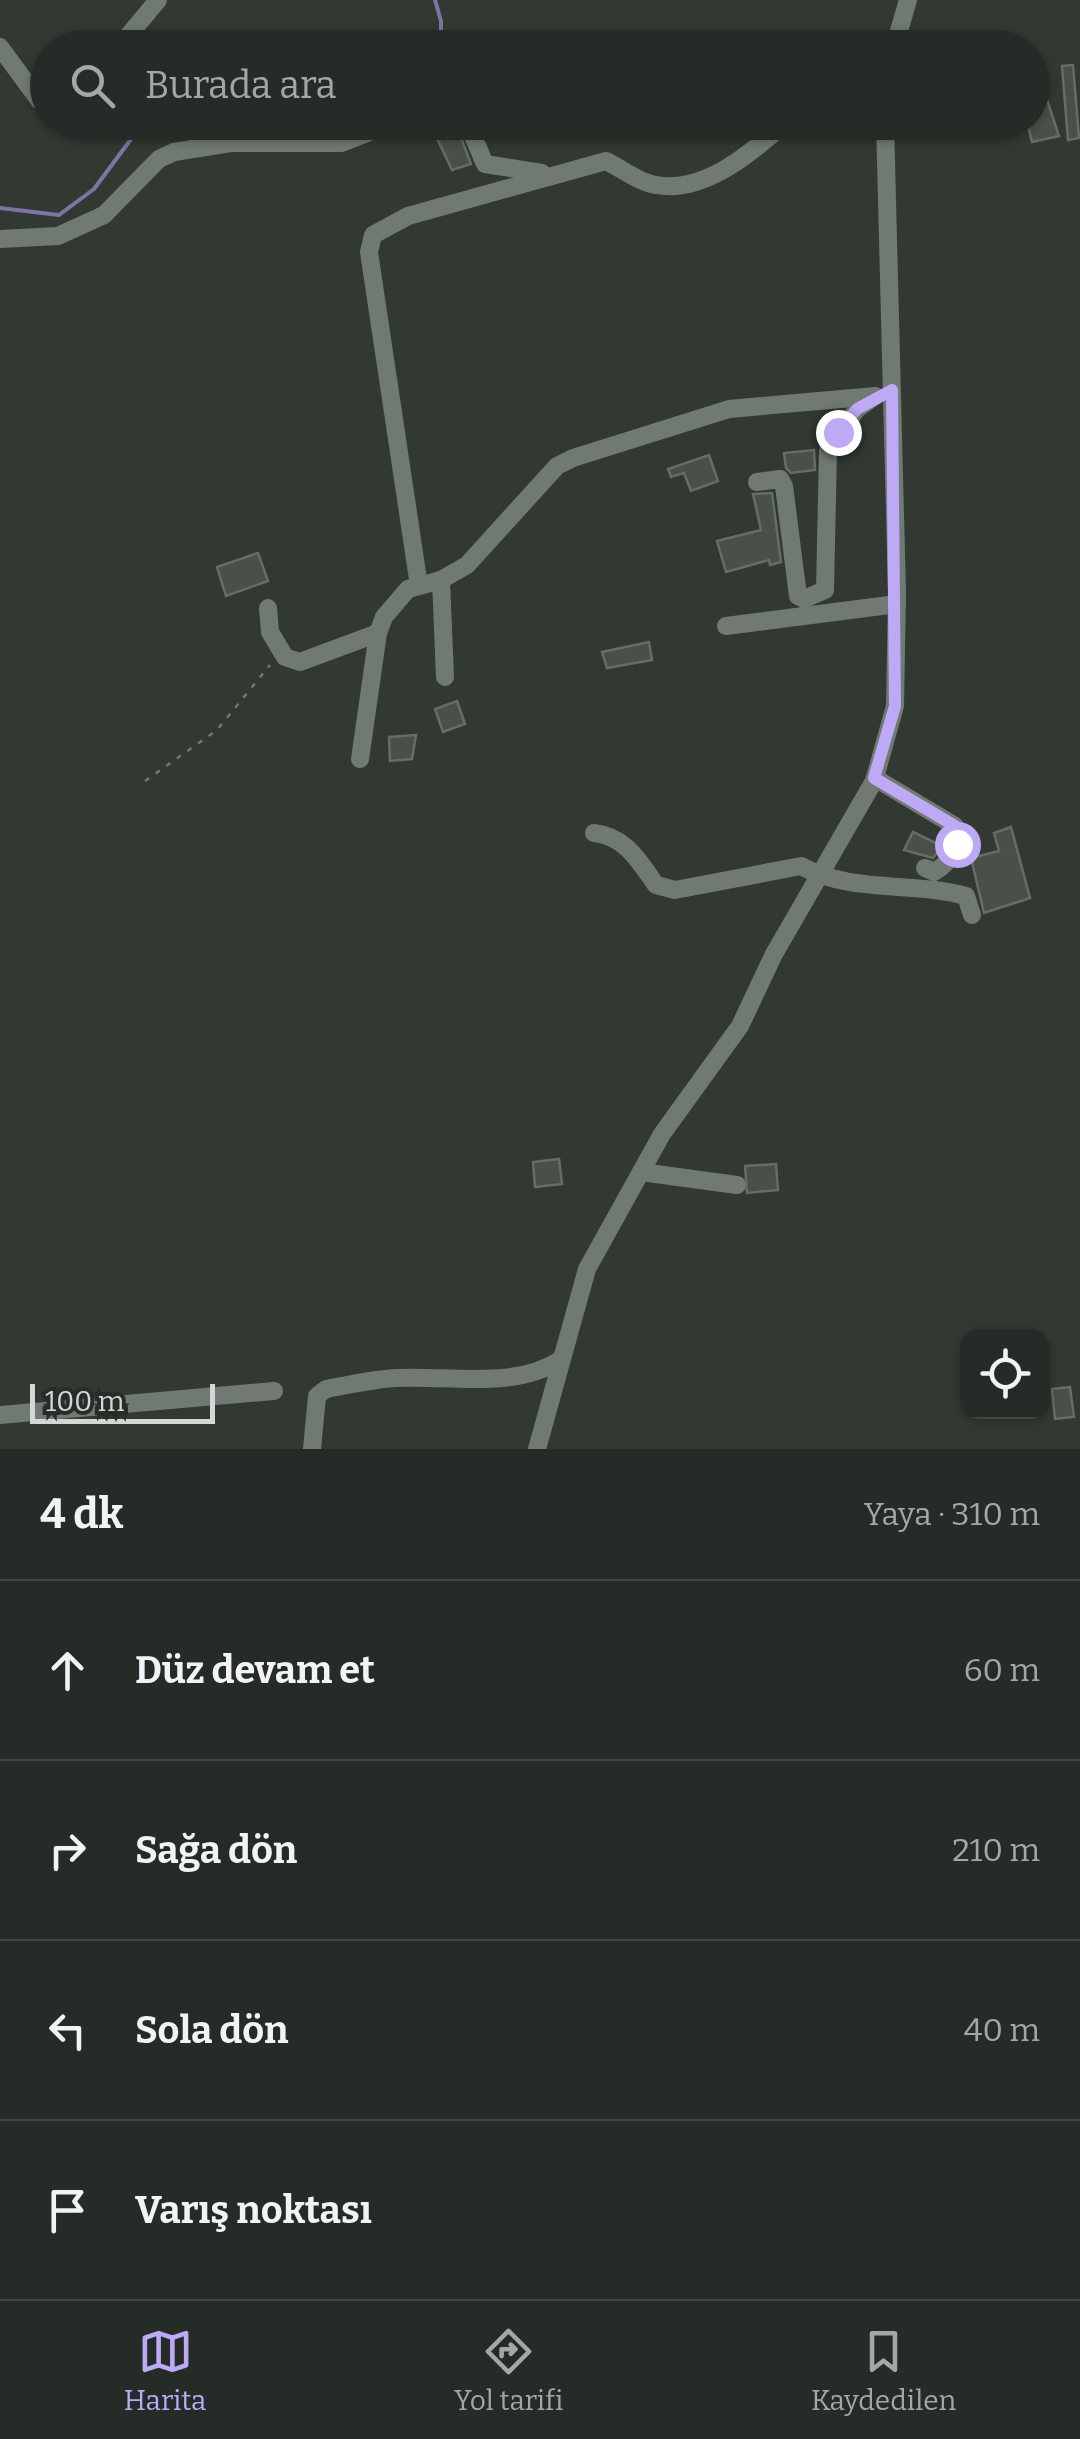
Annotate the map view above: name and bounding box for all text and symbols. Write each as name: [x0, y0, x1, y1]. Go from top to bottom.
search box: [30, 30, 1050, 140]
icon: search: [65, 58, 120, 113]
text: Burada ara: [145, 62, 336, 108]
route end: [816, 410, 862, 456]
route start: [935, 822, 981, 868]
map controls: [960, 1329, 1050, 1419]
button: locate: [960, 1329, 1050, 1419]
scale bar: [30, 1379, 215, 1424]
text: 100 m: [45, 1385, 125, 1418]
text: 4 dk: [40, 1489, 123, 1539]
text: Yaya · 310 m: [864, 1495, 1040, 1533]
icon: ahead: [40, 1643, 95, 1698]
text: Düz devam et: [135, 1647, 375, 1693]
text: 60 m: [964, 1651, 1040, 1689]
icon: right: [40, 1823, 95, 1878]
text: Sağa dön: [135, 1827, 297, 1873]
text: 210 m: [952, 1831, 1040, 1869]
icon: left: [40, 2003, 95, 2058]
text: Sola dön: [135, 2007, 289, 2053]
text: 40 m: [964, 2011, 1040, 2049]
icon: arrive: [40, 2183, 95, 2238]
text: Varış noktası: [135, 2187, 372, 2233]
tab: Harita: [124, 2324, 206, 2417]
tab: Yol tarifi: [454, 2324, 563, 2417]
tab: Kaydedilen: [811, 2324, 956, 2417]

